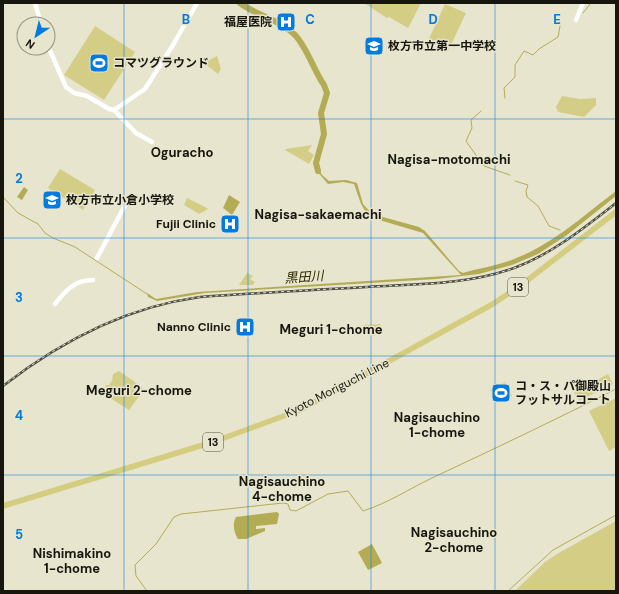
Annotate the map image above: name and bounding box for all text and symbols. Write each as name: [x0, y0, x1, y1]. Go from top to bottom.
text: B: [182, 11, 190, 28]
hospital icon: 福屋医院: [275, 11, 297, 33]
text: C: [305, 11, 315, 28]
text: D: [428, 11, 438, 28]
text: E: [553, 11, 561, 28]
place label: 福屋医院: [224, 14, 272, 30]
north arrow: [16, 16, 56, 56]
school or university icon: 枚方市立第一中学校: [363, 35, 385, 57]
text: N: [23, 36, 38, 52]
place label: 枚方市立第一中学校: [388, 38, 496, 54]
sports icon: コマツグラウンド: [88, 52, 110, 74]
place label: コマツグラウンド: [113, 55, 209, 71]
district label: Oguracho: [151, 144, 213, 161]
district label: Nagisa-motomachi: [387, 151, 511, 168]
text: 2: [15, 170, 23, 187]
school or university icon: 枚方市立小倉小学校: [41, 189, 63, 211]
place label: 枚方市立小倉小学校: [66, 192, 174, 208]
district label: Nagisa-sakaemachi: [254, 206, 382, 223]
hospital icon: Fujii Clinic: [219, 213, 241, 235]
place label: Fujii Clinic: [156, 216, 216, 232]
water label: 黒田川: [284, 267, 326, 287]
road number: 13: [508, 278, 528, 296]
text: 3: [15, 289, 23, 306]
hospital icon: Nanno Clinic: [234, 316, 256, 338]
place label: Nanno Clinic: [157, 319, 231, 335]
district label: Meguri 1-chome: [280, 321, 383, 338]
street label: Kyoto Moriguchi Line: [282, 355, 392, 421]
place label: コ・ス・パ御殿山 フットサルコート: [515, 378, 611, 408]
district label: Meguri 2-chome: [86, 382, 192, 399]
sports icon: コ・ス・パ御殿山 フットサルコート: [490, 382, 512, 404]
text: 4: [15, 407, 23, 424]
district label: Nagisauchino 1-chome: [394, 409, 480, 441]
road number: 13: [203, 433, 223, 451]
district label: Nagisauchino 4-chome: [239, 473, 325, 505]
district label: Nagisauchino 2-chome: [411, 524, 497, 556]
text: 5: [15, 526, 23, 543]
district label: Nishimakino 1-chome: [33, 545, 111, 577]

